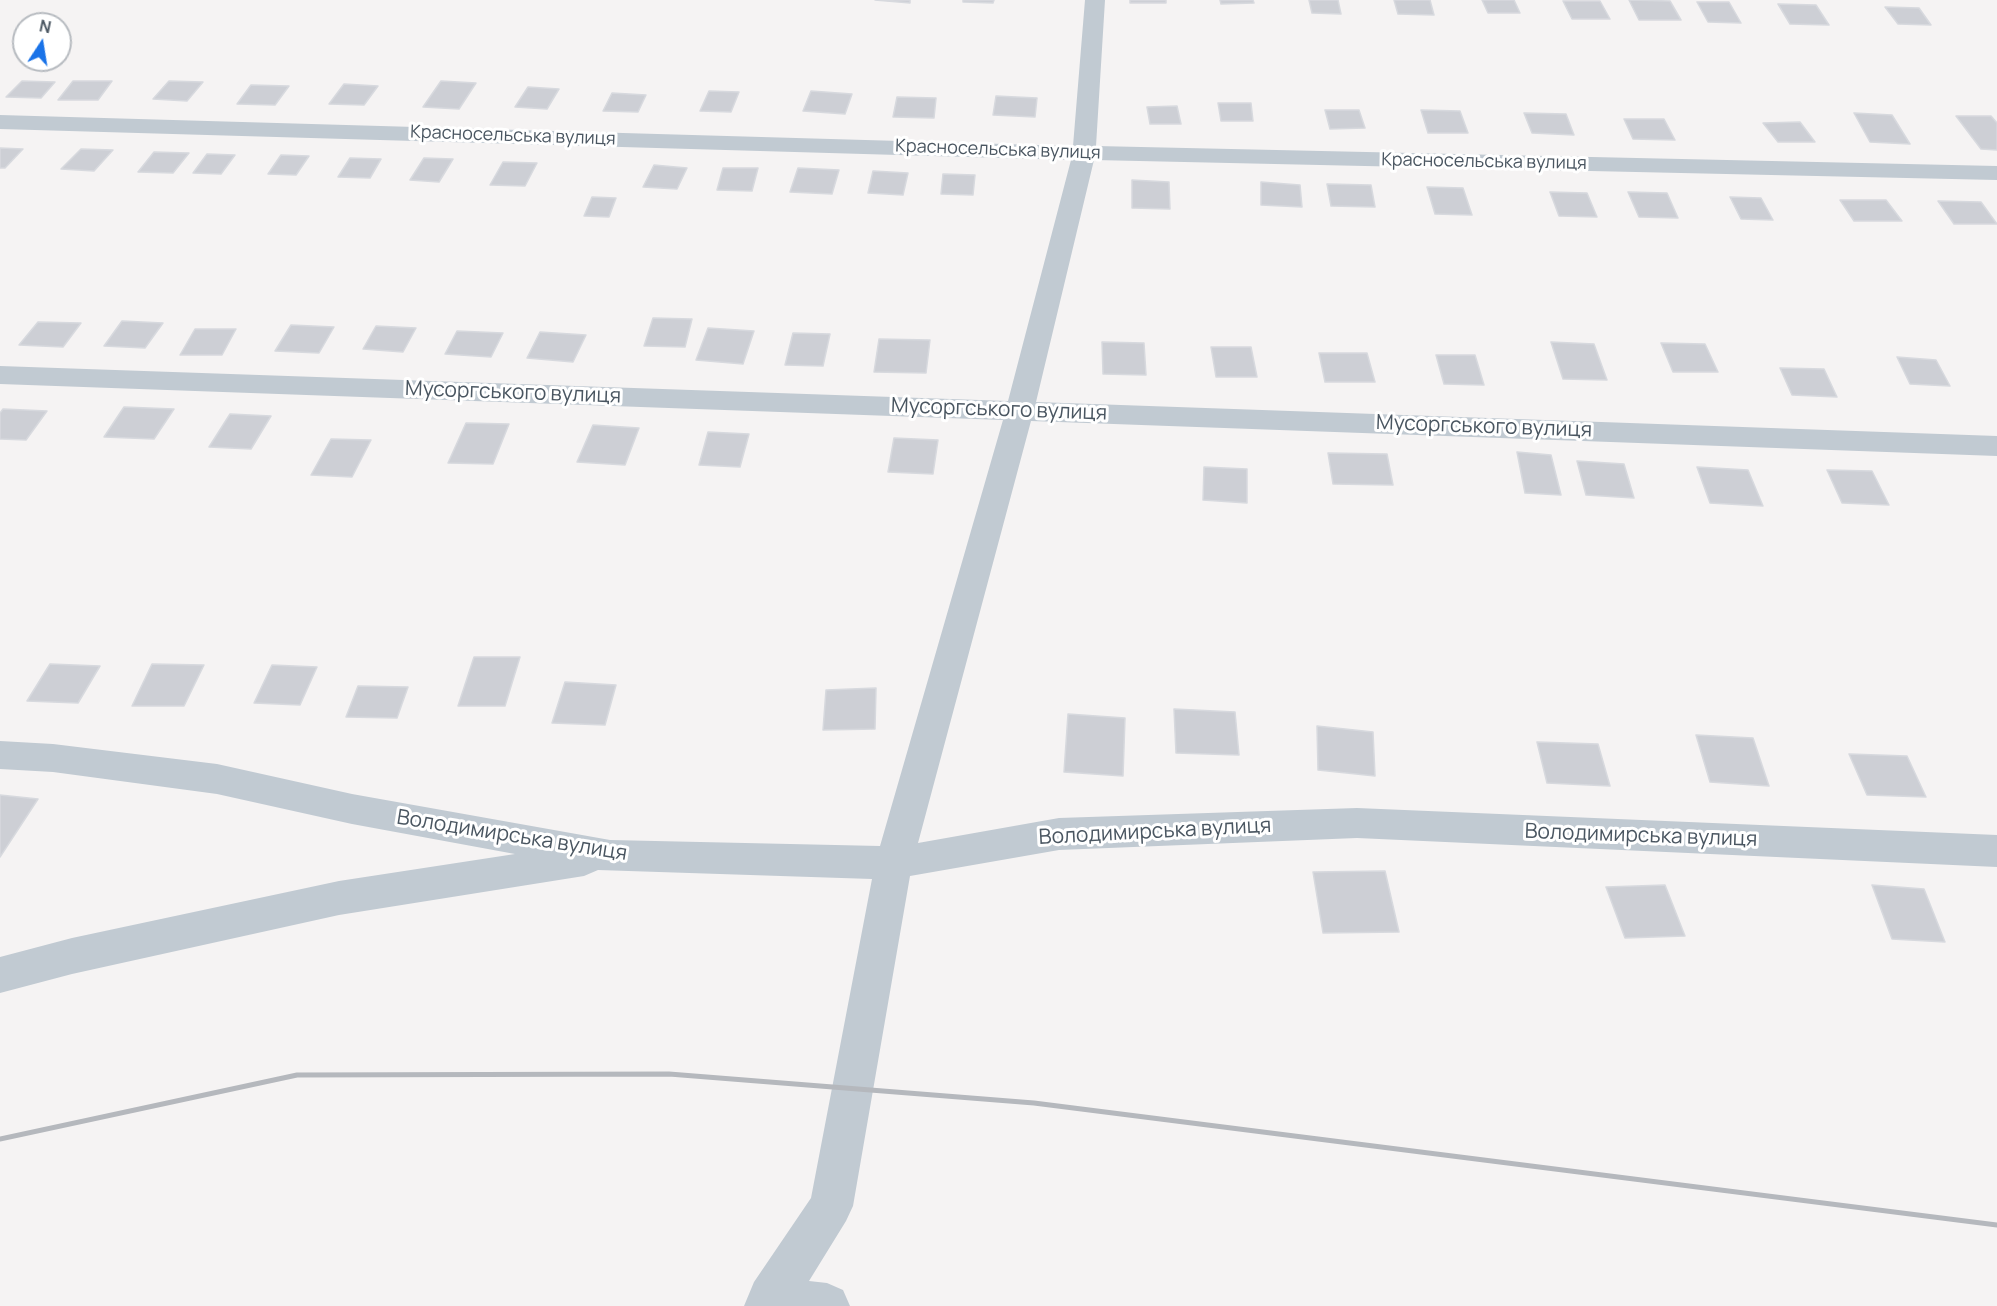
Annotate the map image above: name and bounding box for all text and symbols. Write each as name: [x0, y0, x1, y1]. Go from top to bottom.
north arrow: [12, 12, 72, 72]
text: N: [37, 14, 53, 38]
street label: Красносельська вулиця: [410, 122, 616, 150]
street label: Красносельська вулиця: [895, 136, 1101, 164]
street label: Красносельська вулиця: [1381, 149, 1587, 175]
street label: Мусоргського вулиця: [405, 377, 621, 409]
street label: Мусоргського вулиця: [891, 394, 1107, 426]
street label: Мусоргського вулиця: [1376, 411, 1592, 443]
street label: Володимирська вулиця: [395, 805, 629, 867]
street label: Володимирська вулиця: [1038, 813, 1272, 851]
street label: Володимирська вулиця: [1524, 819, 1758, 853]

